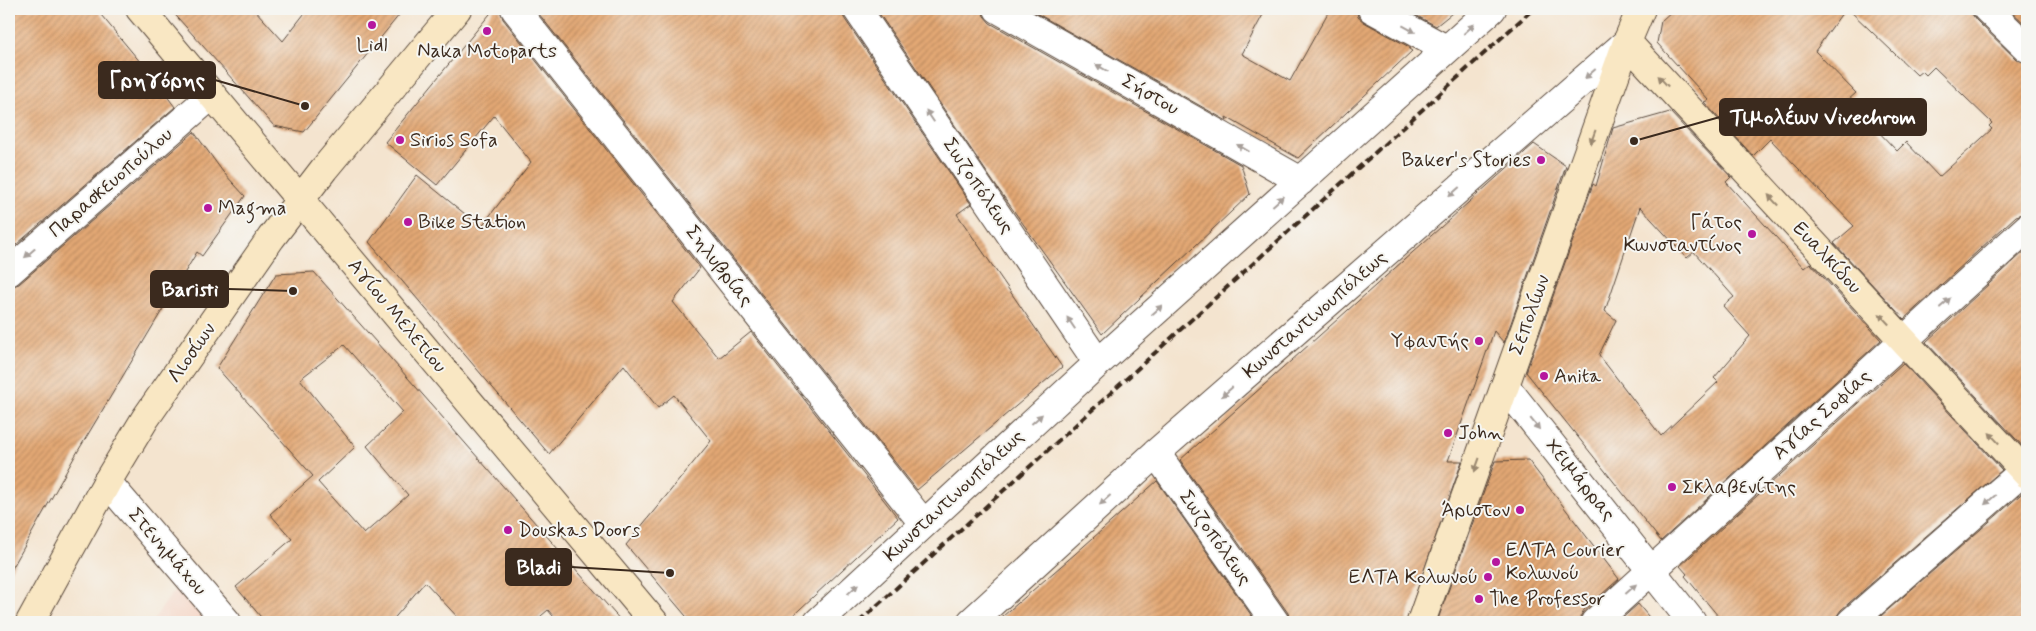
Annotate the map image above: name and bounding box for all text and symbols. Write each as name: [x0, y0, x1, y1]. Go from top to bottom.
marker: Lidl: [366, 19, 378, 31]
one-way arrow: [1463, 24, 1475, 35]
marker: Naka Motoparts: [481, 25, 493, 37]
one-way arrow: [1402, 25, 1416, 33]
place label: Lidl: [357, 32, 387, 59]
place label: Naka Motoparts: [417, 38, 557, 65]
callout: Γρηγόρης: [99, 62, 215, 98]
one-way arrow: [1096, 63, 1109, 72]
text: Γρηγόρης: [109, 67, 205, 95]
street label: Σήστου: [1116, 68, 1184, 122]
one-way arrow: [1584, 68, 1596, 79]
one-way arrow: [1657, 75, 1669, 87]
callout: Τιμολέων Vivechrom: [1720, 99, 1926, 135]
text: Τιμολέων Vivechrom: [1729, 103, 1916, 132]
one-way arrow: [925, 109, 935, 123]
street label: Παρασκευοπούλου: [43, 122, 179, 244]
place label: Sirios Sofa: [410, 127, 498, 154]
one-way arrow: [1589, 130, 1596, 145]
street label: Σωζοπόλεως: [936, 133, 1020, 240]
marker: Sirios Sofa: [394, 134, 406, 146]
one-way arrow: [1236, 144, 1251, 152]
place label: Baker's Stories: [1401, 147, 1531, 174]
marker: Baker's Stories: [1535, 154, 1547, 166]
one-way arrow: [1448, 187, 1461, 198]
one-way arrow: [1767, 194, 1779, 206]
place label: Magma: [218, 195, 287, 224]
one-way arrow: [1272, 196, 1285, 207]
marker: Magma: [202, 202, 214, 214]
place label: Bike Station: [418, 209, 526, 236]
place label: Γάτος Κωνσταντίνος: [1623, 209, 1742, 259]
marker: Bike Station: [402, 216, 414, 228]
street label: Ευαλκίδου: [1786, 216, 1868, 300]
street label: Σηλυβρίας: [679, 220, 759, 312]
marker: Γάτος Κωνσταντίνος: [1746, 228, 1758, 240]
street label: Κωνσταντινουπόλεως: [1237, 245, 1393, 385]
one-way arrow: [25, 247, 37, 259]
street label: Αγίου Μελετίου: [341, 253, 453, 379]
callout: Baristi: [151, 271, 228, 307]
street label: Σεπολίων: [1503, 271, 1557, 359]
text: Baristi: [162, 276, 219, 304]
one-way arrow: [1938, 297, 1950, 309]
one-way arrow: [1151, 304, 1163, 316]
one-way arrow: [1878, 313, 1890, 325]
one-way arrow: [1066, 316, 1076, 329]
street label: Λιοσίων: [161, 317, 223, 389]
place label: Υφαντής: [1391, 328, 1469, 355]
marker: Υφαντής: [1473, 335, 1485, 347]
place label: Anita: [1554, 363, 1602, 390]
street label: Αγίας Σοφίας: [1767, 363, 1877, 467]
marker: Anita: [1538, 370, 1550, 382]
one-way arrow: [1220, 386, 1233, 397]
one-way arrow: [1030, 413, 1042, 425]
one-way arrow: [1530, 417, 1541, 430]
place label: John: [1458, 420, 1503, 447]
street label: Κωνσταντινουπόλεως: [878, 423, 1030, 568]
marker: John: [1442, 427, 1454, 439]
street label: Χειμάρρας: [1538, 433, 1622, 527]
one-way arrow: [1988, 433, 2000, 445]
one-way arrow: [1473, 458, 1481, 473]
place label: Σκλαβενίτης: [1682, 474, 1796, 501]
marker: Σκλαβενίτης: [1666, 481, 1678, 493]
street label: Σωζοπόλεως: [1172, 485, 1258, 591]
one-way arrow: [1100, 494, 1112, 506]
one-way arrow: [1984, 495, 1997, 506]
place label: Άριστον: [1442, 497, 1510, 524]
street label: Στενημάχου: [121, 502, 213, 602]
marker: Άριστον: [1514, 504, 1526, 516]
place label: Douskas Doors: [518, 517, 640, 544]
marker: Douskas Doors: [502, 524, 514, 536]
place label: ΕΛΤΑ Courier Κολωνού: [1506, 537, 1625, 587]
callout: Bladi: [506, 549, 571, 585]
text: Bladi: [516, 554, 562, 582]
marker: ΕΛΤΑ Courier Κολωνού: [1490, 556, 1502, 568]
place label: ΕΛΤΑ Κολωνού: [1349, 564, 1478, 591]
marker: ΕΛΤΑ Κολωνού: [1482, 571, 1494, 583]
one-way arrow: [847, 583, 859, 595]
one-way arrow: [1624, 584, 1637, 595]
place label: The Professor: [1489, 586, 1605, 613]
marker: The Professor: [1473, 593, 1485, 605]

